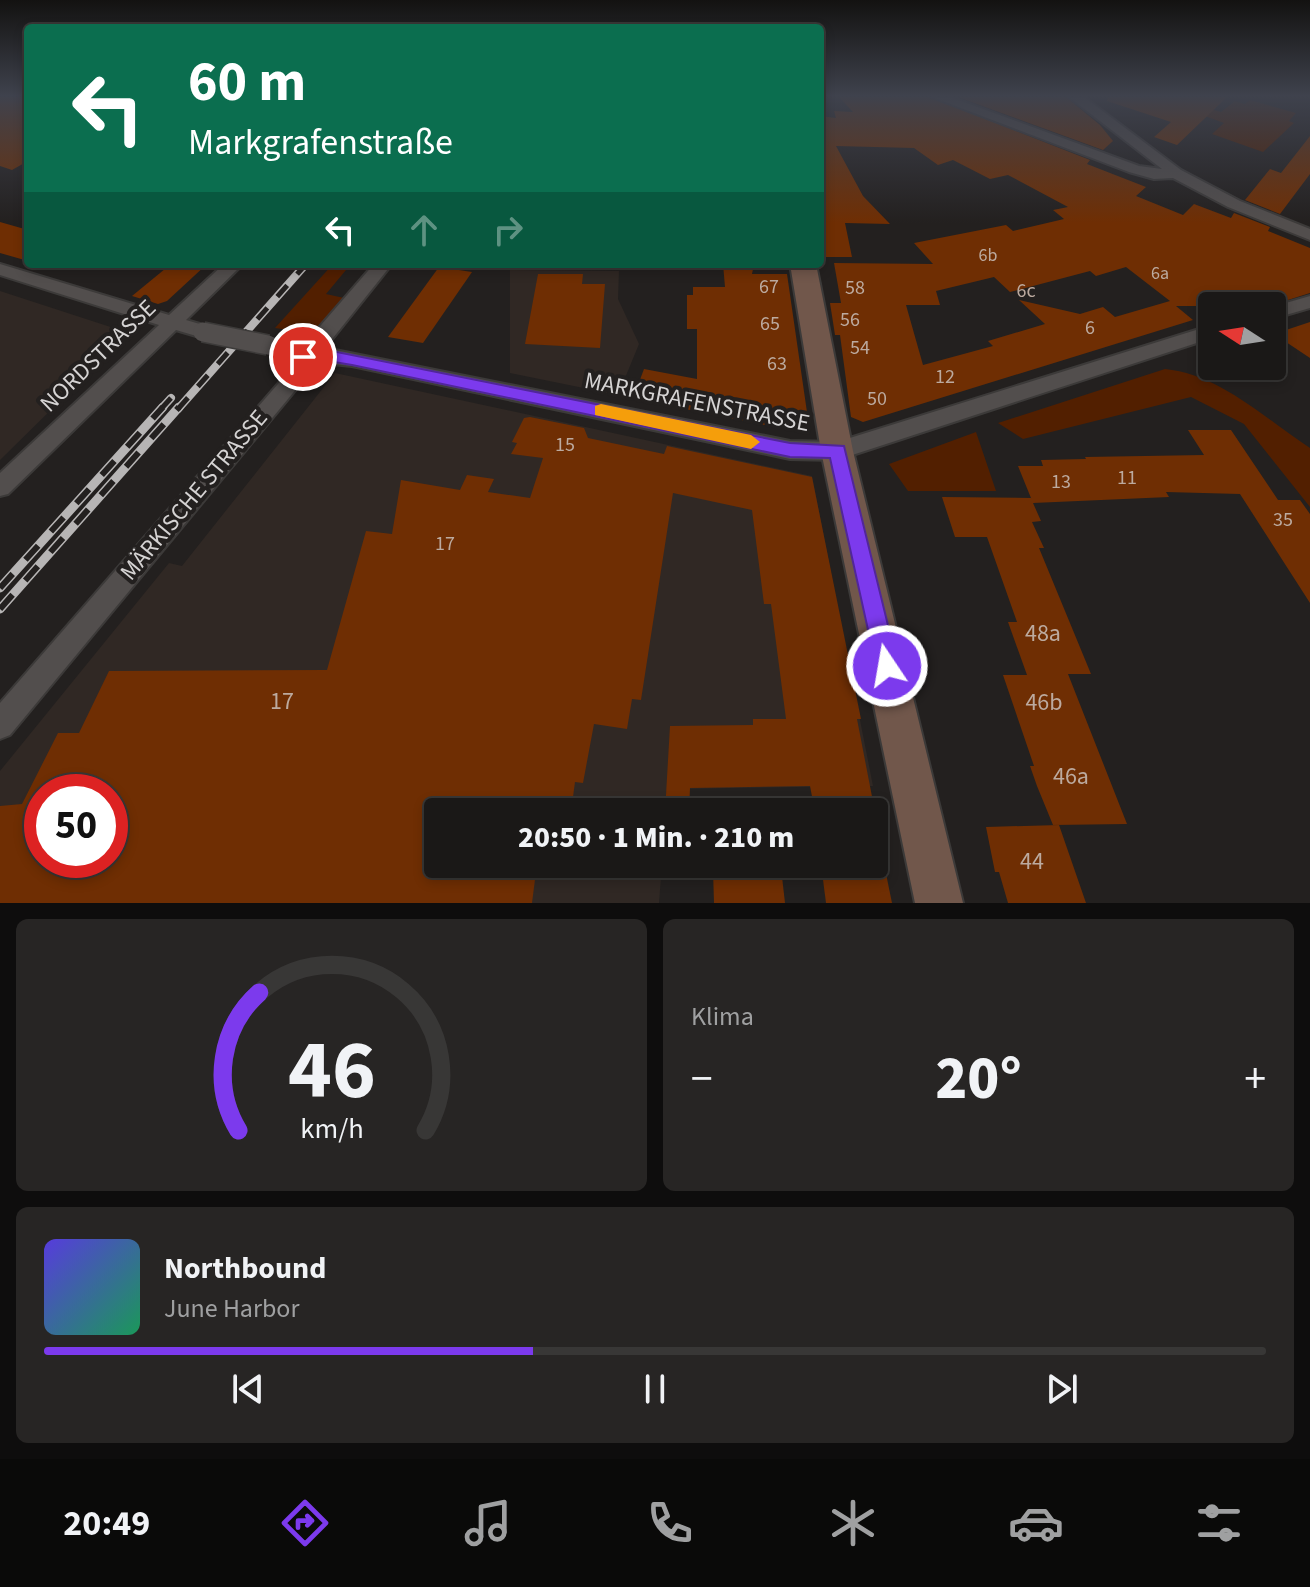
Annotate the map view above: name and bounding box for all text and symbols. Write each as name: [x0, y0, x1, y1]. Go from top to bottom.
text: 60 m: [188, 43, 306, 122]
icon: left: [56, 56, 160, 160]
text: Markgrafenstraße: [188, 117, 453, 168]
icon: left: [318, 208, 362, 252]
icon: ahead: [402, 208, 446, 252]
icon: right: [486, 208, 530, 252]
house number: 6b: [979, 243, 997, 268]
house number: 6a: [1151, 261, 1169, 286]
house number: 67: [759, 273, 779, 301]
house number: 58: [845, 274, 865, 302]
house number: 6c: [1016, 277, 1036, 305]
street label: NORDSTRASSE: [32, 291, 164, 421]
north arrow: [1198, 292, 1286, 380]
map controls: [1198, 292, 1286, 380]
house number: 56: [840, 306, 860, 334]
house number: 65: [760, 310, 780, 338]
house number: 6: [1085, 314, 1095, 342]
pin: [269, 323, 337, 391]
house number: 54: [850, 334, 870, 362]
icon: arrive: [281, 335, 325, 379]
house number: 63: [767, 350, 787, 378]
street label: MARKGRAFENSTRASSE: [581, 363, 813, 441]
house number: 12: [935, 363, 955, 391]
house number: 50: [867, 385, 887, 413]
street label: MÄRKISCHE STRASSE: [112, 402, 276, 588]
house number: 15: [555, 431, 575, 459]
house number: 11: [1117, 464, 1137, 492]
house number: 13: [1051, 468, 1071, 496]
house number: 35: [1273, 506, 1293, 534]
house number: 17: [435, 530, 455, 558]
house number: 48a: [1025, 616, 1061, 651]
position arrow: [845, 624, 929, 708]
house number: 17: [270, 684, 294, 719]
house number: 46b: [1025, 685, 1063, 720]
house number: 46a: [1053, 759, 1089, 794]
speed limit sign: 50: [24, 774, 128, 878]
text: 20:50 · 1 Min. · 210 m: [518, 816, 794, 859]
house number: 44: [1020, 844, 1044, 879]
text: Klima: [691, 998, 754, 1035]
text: 46: [288, 1012, 375, 1130]
text: 20°: [935, 1037, 1022, 1122]
text: −: [691, 1048, 713, 1111]
text: +: [1244, 1048, 1266, 1111]
text: km/h: [300, 1109, 363, 1149]
text: Northbound: [164, 1247, 326, 1290]
text: June Harbor: [164, 1290, 300, 1327]
icon: previous: [226, 1367, 270, 1411]
icon: pause: [633, 1367, 677, 1411]
icon: next: [1040, 1367, 1084, 1411]
icon: directions: [277, 1495, 333, 1551]
icon: music: [460, 1495, 516, 1551]
icon: phone: [642, 1495, 698, 1551]
icon: climate: [825, 1495, 881, 1551]
icon: car: [1008, 1495, 1064, 1551]
icon: filters: [1191, 1495, 1247, 1551]
text: 20:49: [63, 1498, 150, 1549]

